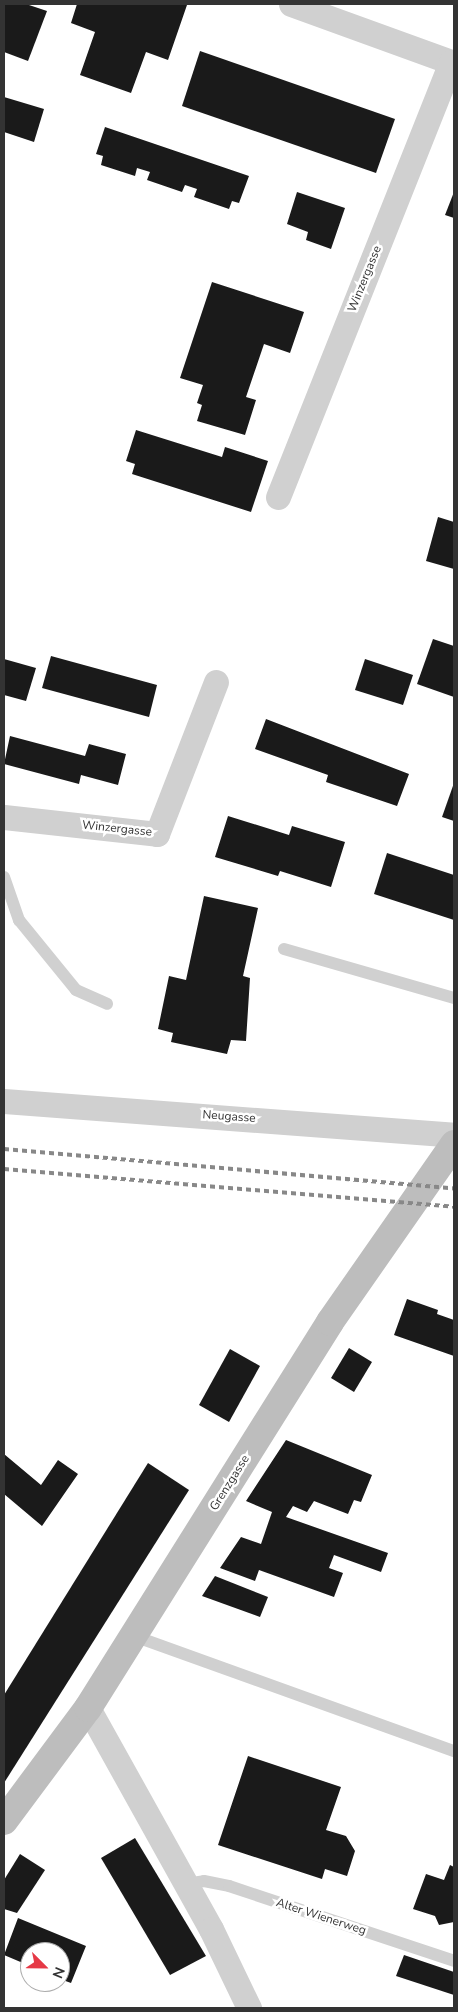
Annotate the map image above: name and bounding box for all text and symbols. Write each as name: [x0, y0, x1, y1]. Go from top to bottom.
street label: Winzergasse: [345, 244, 385, 314]
street label: Winzergasse: [81, 818, 153, 840]
street label: Neugasse: [202, 1108, 256, 1126]
street label: Grenzgasse: [207, 1453, 253, 1513]
street label: Alter Wienerweg: [274, 1896, 368, 1938]
north arrow: [20, 1942, 70, 1992]
text: N: [48, 1964, 69, 1981]

